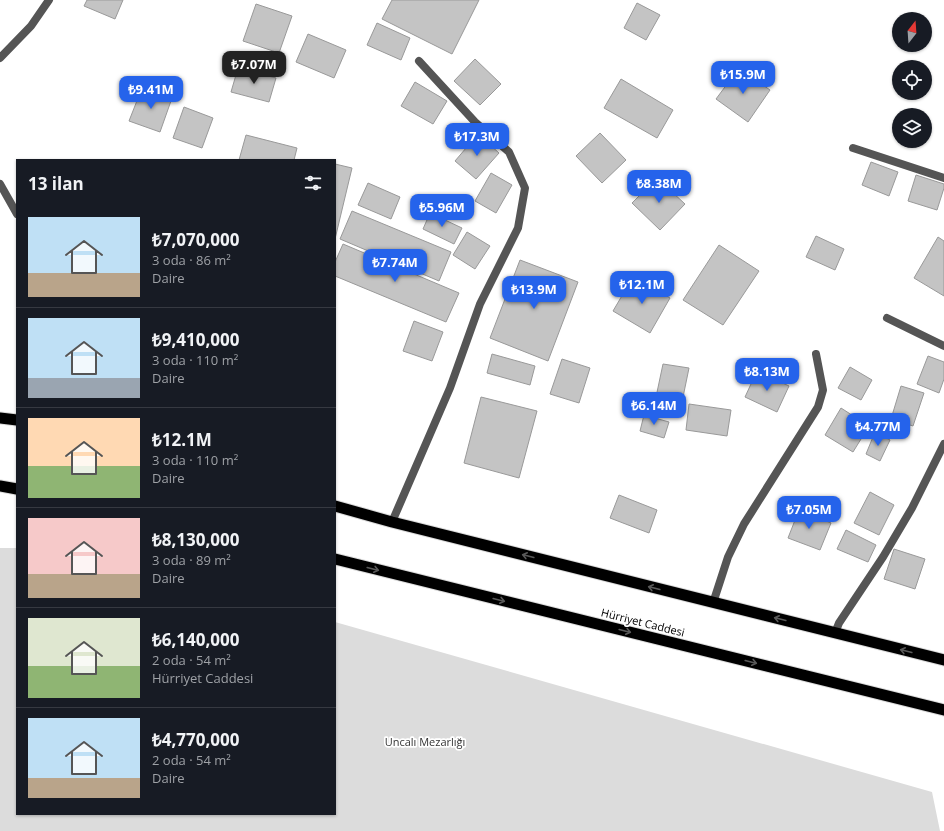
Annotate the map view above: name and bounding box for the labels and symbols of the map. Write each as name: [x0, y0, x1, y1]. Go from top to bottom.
north arrow: [892, 12, 932, 52]
pin: ₺7.07M: [221, 51, 287, 85]
pin: ₺15.9M: [710, 61, 776, 95]
pin: ₺9.41M: [118, 76, 184, 110]
pin: ₺17.3M: [444, 123, 510, 157]
pin: ₺8.38M: [626, 170, 692, 204]
pin: ₺5.96M: [409, 194, 475, 228]
pin: ₺7.74M: [362, 249, 428, 283]
pin: ₺12.1M: [609, 271, 675, 305]
pin: ₺13.9M: [501, 276, 567, 310]
pin: ₺8.13M: [734, 358, 800, 392]
pin: ₺6.14M: [621, 392, 687, 426]
pin: ₺4.77M: [845, 413, 911, 447]
pin: ₺7.05M: [776, 496, 842, 530]
one-way arrow: [522, 552, 535, 560]
one-way arrow: [366, 565, 379, 573]
one-way arrow: [648, 584, 661, 591]
one-way arrow: [492, 597, 505, 604]
street label: Hürriyet Caddesi: [600, 604, 686, 640]
one-way arrow: [774, 615, 787, 623]
one-way arrow: [618, 628, 631, 635]
one-way arrow: [900, 647, 913, 654]
one-way arrow: [745, 659, 758, 667]
park label: Uncalı Mezarlığı: [385, 734, 465, 749]

